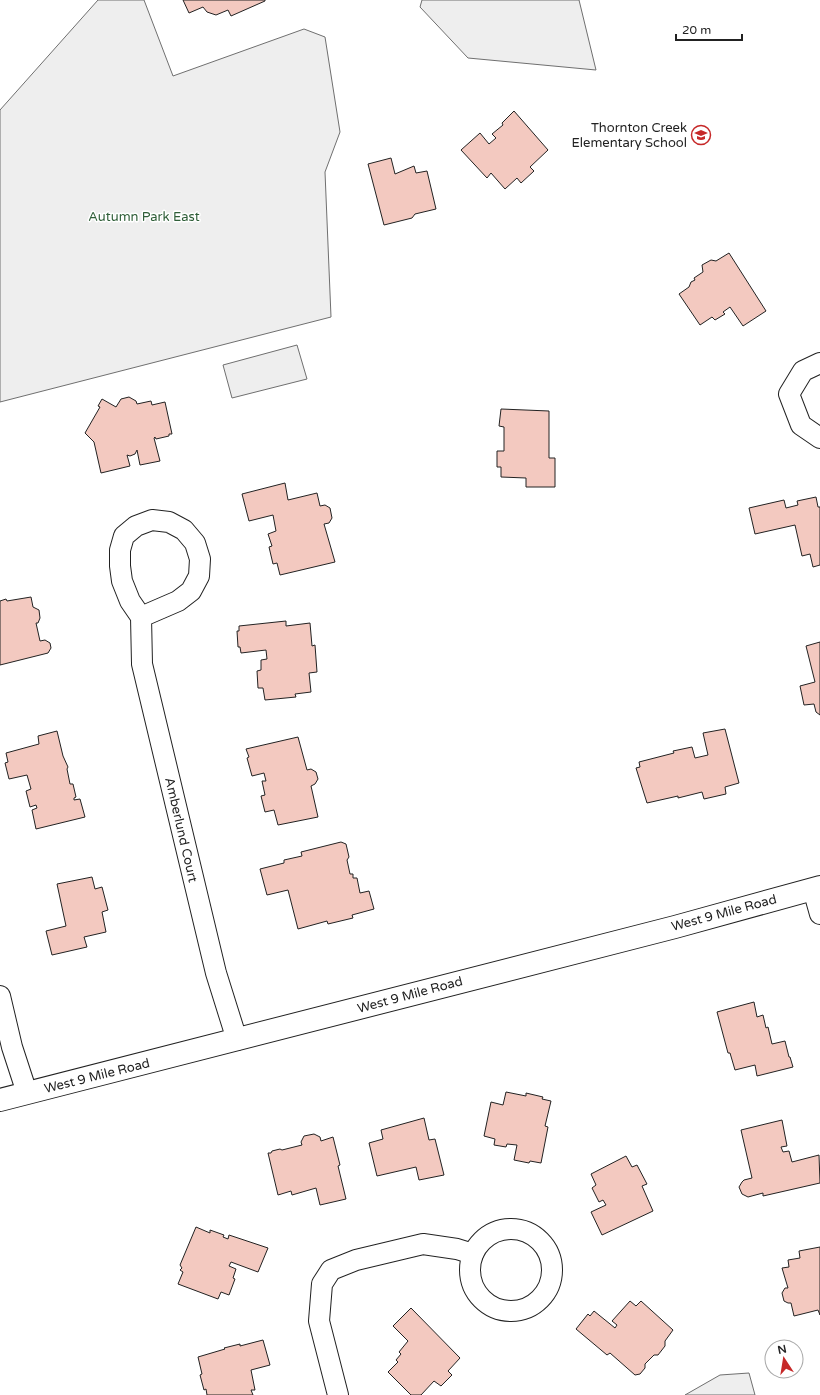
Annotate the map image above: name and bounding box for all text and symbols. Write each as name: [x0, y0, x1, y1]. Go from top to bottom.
scale bar: [676, 16, 742, 42]
text: 20 m: [682, 23, 711, 37]
place label: Thornton Creek Elementary School: [572, 120, 687, 151]
school or university icon: Thornton Creek Elementary School: [690, 124, 712, 146]
park label: Autumn Park East: [88, 209, 200, 225]
street label: Amberlund Court: [161, 776, 201, 884]
street label: West 9 Mile Road: [670, 891, 778, 935]
street label: West 9 Mile Road: [356, 973, 464, 1017]
street label: West 9 Mile Road: [43, 1055, 151, 1097]
north arrow: [764, 1339, 804, 1379]
text: N: [776, 1342, 788, 1357]

